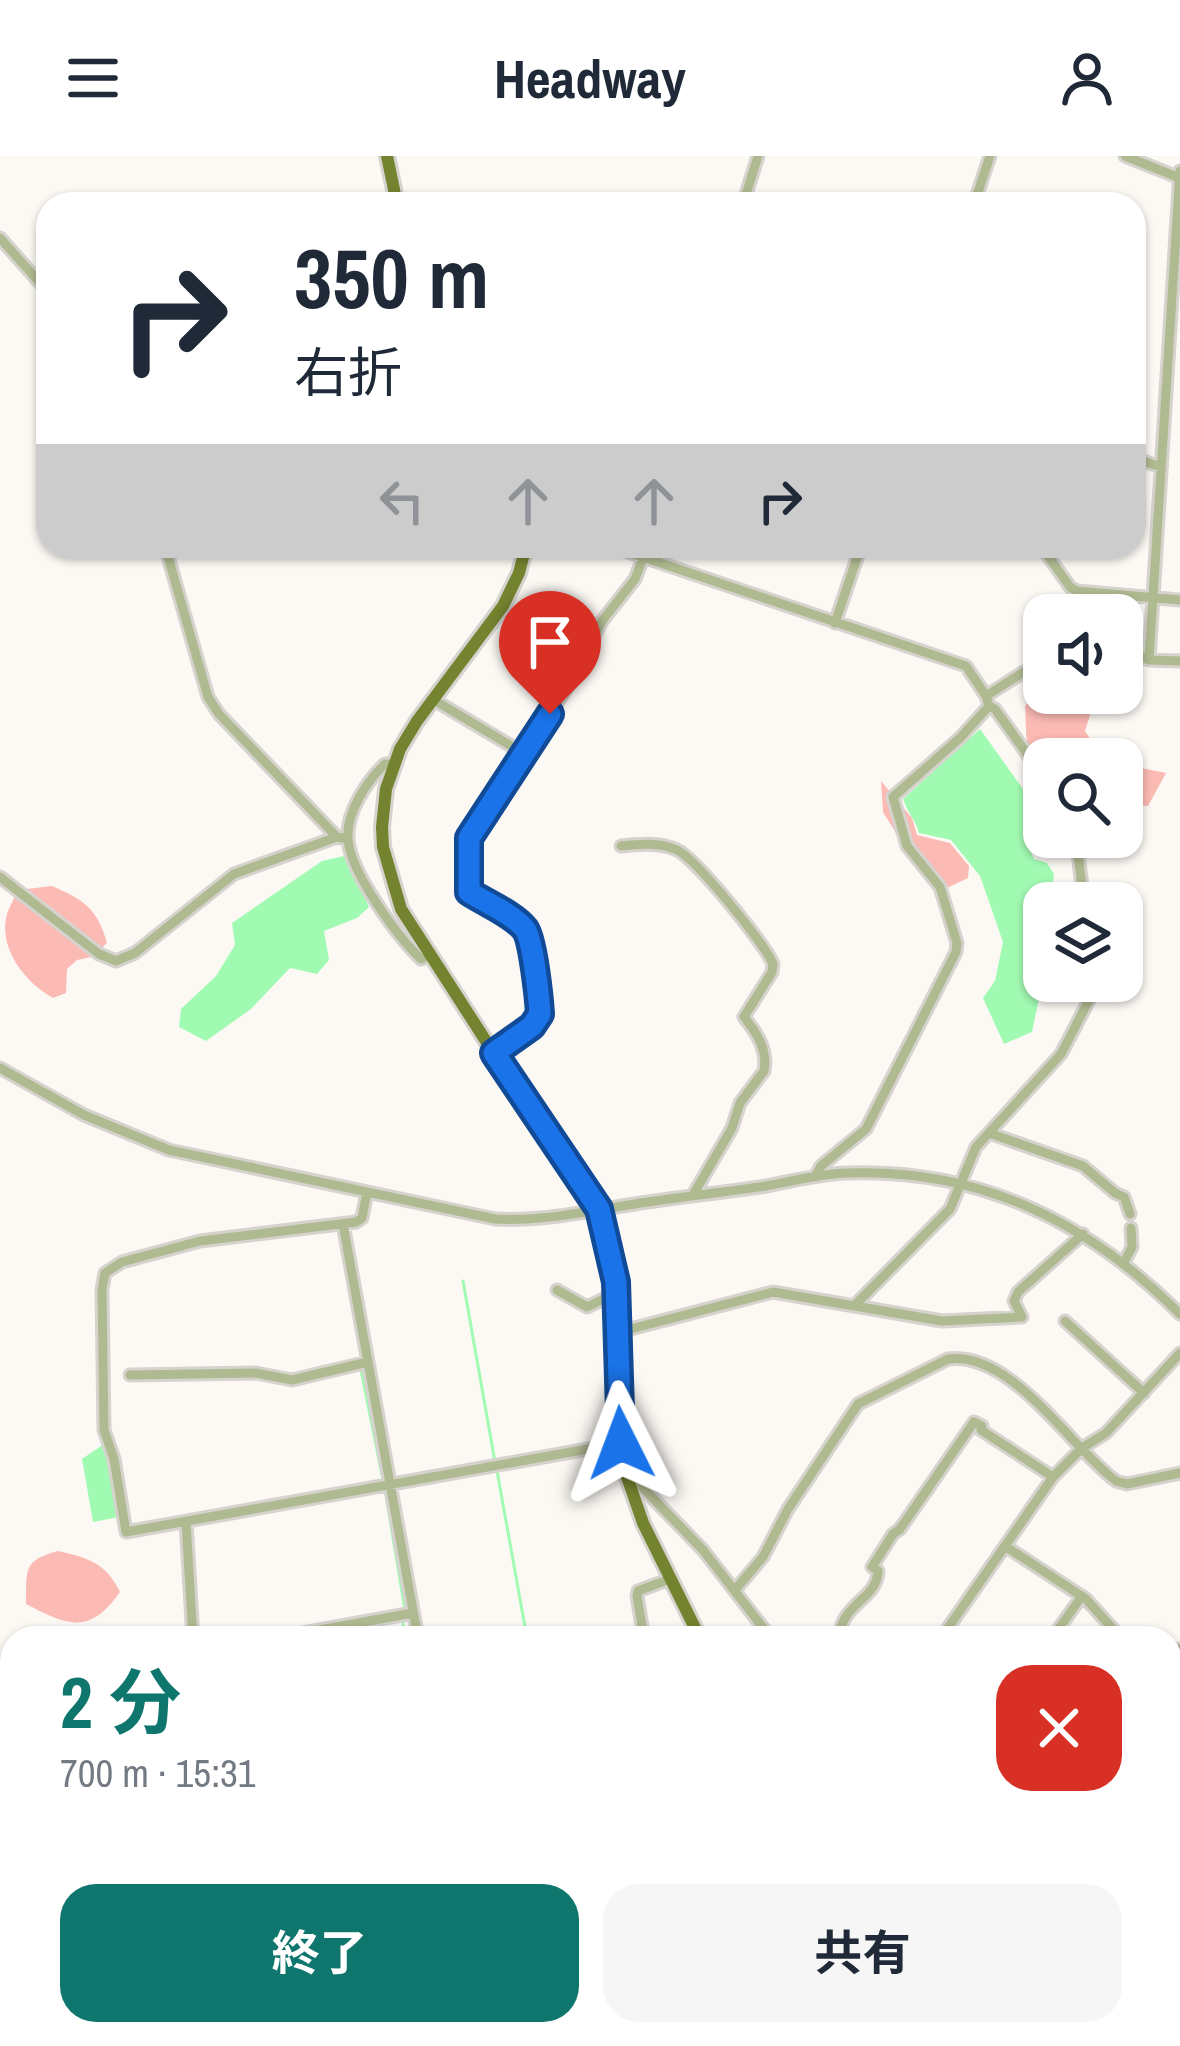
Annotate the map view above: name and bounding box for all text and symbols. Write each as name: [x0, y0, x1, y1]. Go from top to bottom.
text: Headway: [494, 42, 686, 115]
icon: menu: [60, 45, 126, 111]
icon: person: [1054, 45, 1120, 111]
text: 350 m: [294, 221, 489, 334]
icon: right: [96, 240, 252, 396]
text: 右折: [294, 336, 402, 409]
icon: left: [369, 468, 435, 534]
icon: ahead: [495, 468, 561, 534]
icon: ahead: [621, 468, 687, 534]
icon: right: [747, 468, 813, 534]
pin: [499, 591, 601, 714]
map controls: [1023, 594, 1143, 1002]
button: sound: [1023, 594, 1143, 714]
icon: arrive: [517, 609, 583, 675]
button: search: [1023, 738, 1143, 858]
button: layers: [1023, 882, 1143, 1002]
position arrow: [558, 1380, 684, 1506]
text: 2 分: [60, 1653, 181, 1750]
button: close: [996, 1665, 1122, 1791]
text: 700 m · 15:31: [60, 1747, 256, 1799]
button: 終了: [60, 1884, 579, 2022]
button: 共有: [603, 1884, 1122, 2022]

